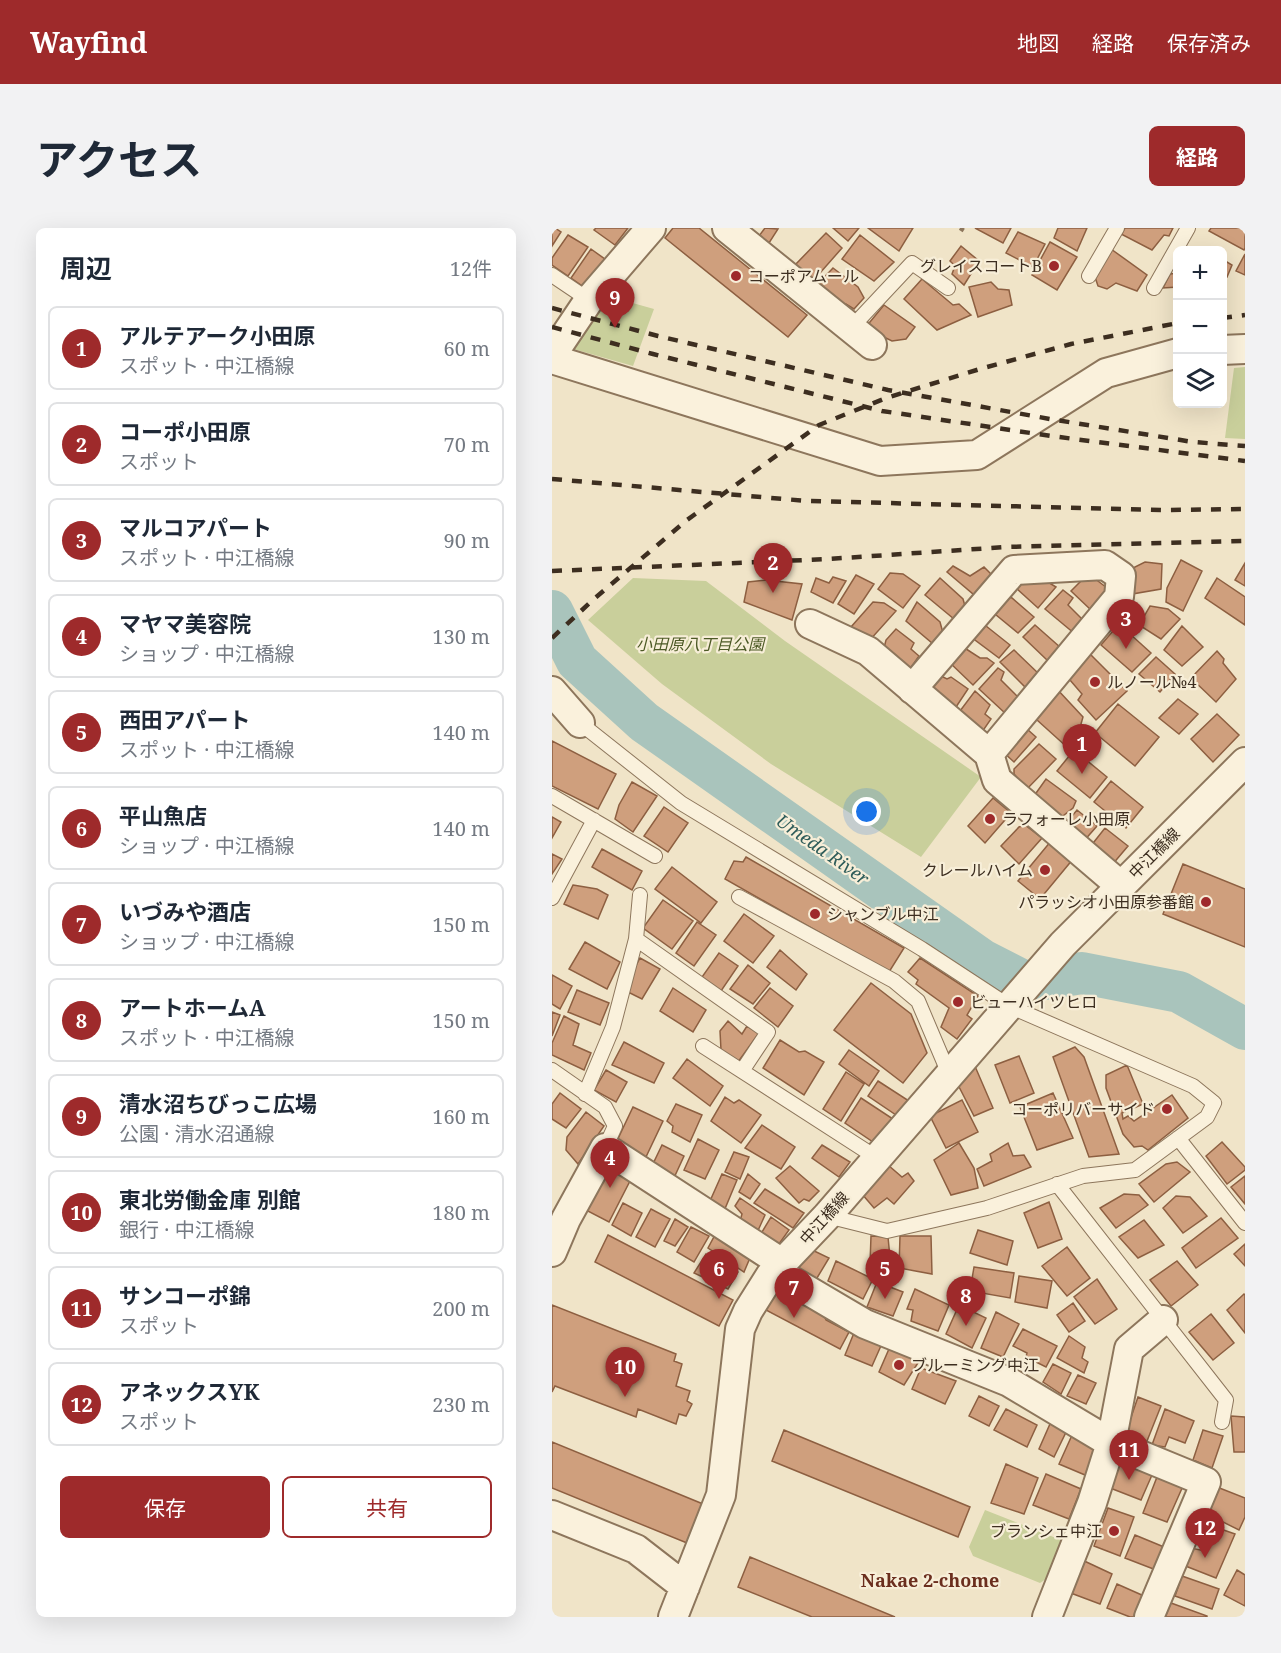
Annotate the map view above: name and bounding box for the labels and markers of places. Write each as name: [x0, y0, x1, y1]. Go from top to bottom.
place label: グレイスコートB: [920, 255, 1042, 277]
marker: グレイスコートB: [1047, 259, 1061, 273]
place label: コーポアムール: [748, 265, 859, 287]
marker: コーポアムール: [729, 269, 743, 283]
pin: 9: [596, 279, 634, 328]
pin: 2: [754, 544, 792, 593]
pin: 3: [1106, 600, 1146, 649]
place label: ルノール№4: [1107, 671, 1196, 693]
marker: ルノール№4: [1088, 675, 1102, 689]
pin: 1: [1062, 724, 1102, 774]
place label: ラフォーレ小田原: [1002, 808, 1130, 830]
marker: ラフォーレ小田原: [983, 812, 997, 826]
place label: クレールハイム: [922, 859, 1033, 881]
marker: クレールハイム: [1038, 863, 1052, 877]
place label: パラッシオ小田原参番館: [1018, 891, 1194, 913]
marker: パラッシオ小田原参番館: [1199, 895, 1213, 909]
place label: シャンブル中江: [827, 903, 939, 925]
marker: シャンブル中江: [808, 907, 822, 921]
place label: ビューハイツヒロ: [970, 991, 1097, 1013]
marker: ビューハイツヒロ: [951, 995, 965, 1009]
place label: コーポリバーサイド: [1011, 1098, 1155, 1120]
marker: コーポリバーサイド: [1160, 1102, 1174, 1116]
pin: 4: [590, 1138, 630, 1188]
pin: 6: [700, 1250, 738, 1299]
pin: 5: [866, 1250, 904, 1299]
pin: 7: [774, 1268, 814, 1318]
pin: 8: [946, 1276, 986, 1326]
pin: 10: [606, 1348, 644, 1397]
place label: ブルーミング中江: [911, 1354, 1039, 1376]
marker: ブルーミング中江: [892, 1358, 906, 1372]
pin: 11: [1110, 1430, 1148, 1480]
pin: 12: [1186, 1508, 1224, 1558]
place label: ブランシェ中江: [990, 1520, 1102, 1542]
marker: ブランシェ中江: [1107, 1524, 1121, 1538]

